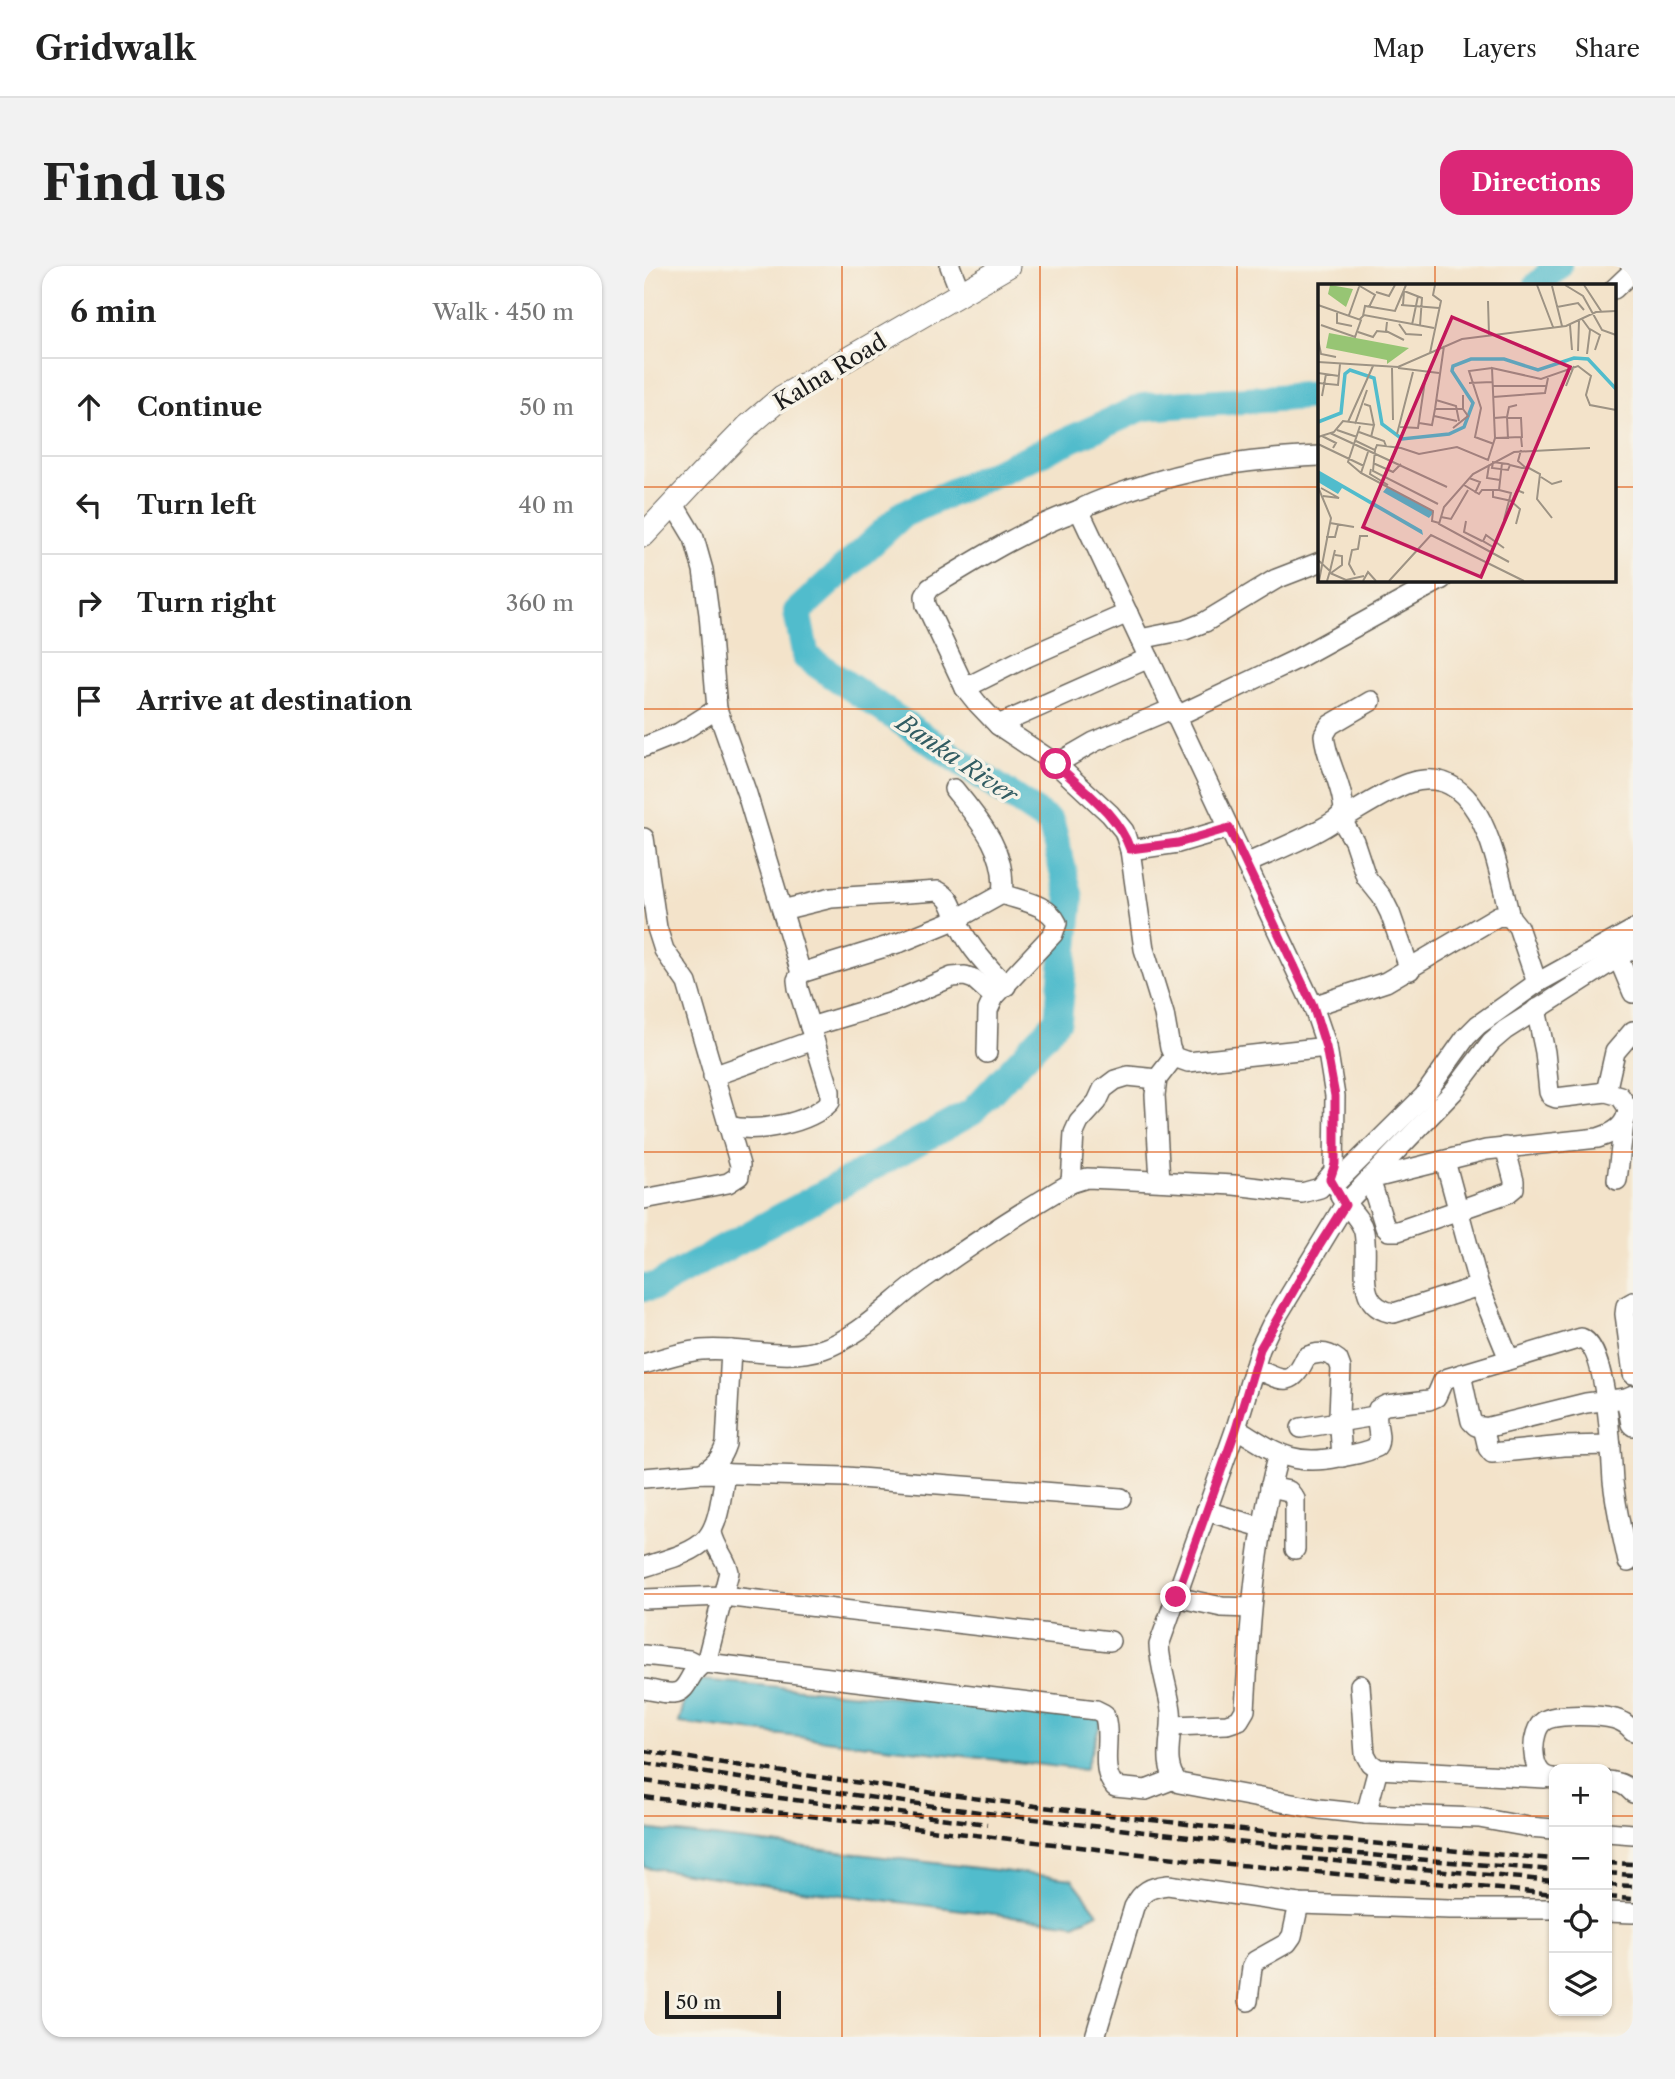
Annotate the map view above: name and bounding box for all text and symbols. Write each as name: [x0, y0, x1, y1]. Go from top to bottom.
text: Gridwalk: [35, 28, 196, 69]
text: Map: [1373, 34, 1424, 63]
text: Layers: [1462, 34, 1537, 63]
text: Share: [1575, 34, 1640, 63]
button: Directions: [1440, 150, 1633, 215]
text: Find us: [42, 152, 226, 213]
inset map: [1318, 284, 1616, 581]
text: 6 min: [70, 293, 157, 330]
text: Walk · 450 m: [432, 298, 574, 326]
street label: Kalna Road: [769, 328, 891, 416]
icon: ahead: [70, 388, 108, 426]
text: Continue: [137, 391, 262, 423]
text: 50 m: [519, 393, 574, 421]
icon: left: [70, 486, 108, 524]
text: Turn left: [137, 489, 256, 521]
text: 40 m: [519, 491, 574, 519]
icon: right: [70, 584, 108, 622]
text: Turn right: [137, 587, 276, 619]
text: 360 m: [506, 589, 574, 617]
icon: arrive: [70, 682, 108, 720]
text: Arrive at destination: [137, 685, 412, 717]
water label: Banka River: [890, 706, 1025, 811]
route start: [1040, 748, 1071, 779]
route end: [1160, 1581, 1191, 1612]
map controls: [1549, 1764, 1612, 2016]
button: +: [1549, 1764, 1612, 1827]
button: −: [1549, 1827, 1612, 1890]
button: locate: [1549, 1890, 1612, 1953]
button: layers: [1549, 1953, 1612, 2016]
scale bar: [665, 1988, 780, 2020]
text: 50 m: [676, 1991, 721, 2014]

